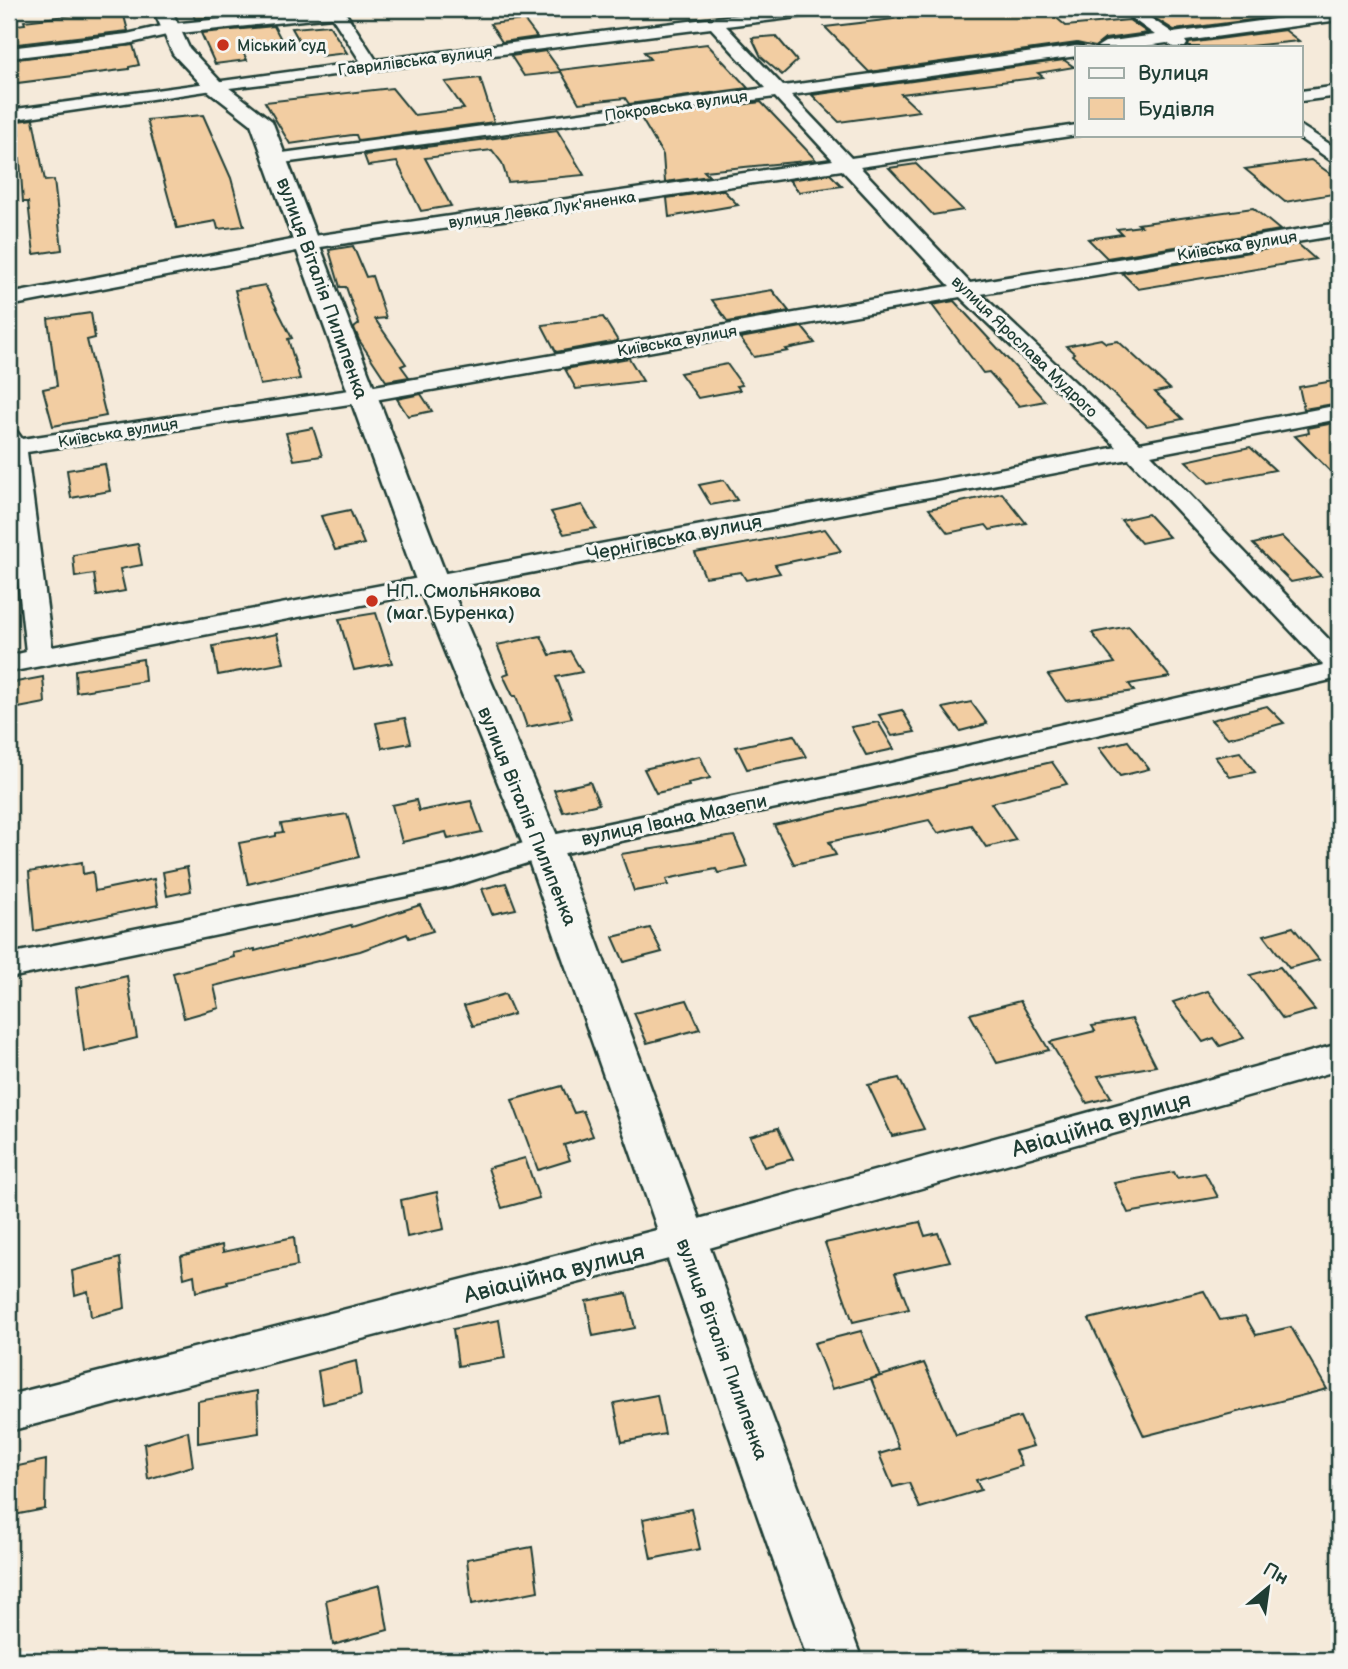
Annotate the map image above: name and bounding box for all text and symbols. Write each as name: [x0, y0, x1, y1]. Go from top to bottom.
marker: Міський суд: [215, 37, 231, 53]
place label: Міський суд: [237, 37, 326, 56]
street label: Гаврилівська вулиця: [337, 43, 494, 80]
legend: [1075, 46, 1302, 136]
text: Вулиця: [1138, 61, 1209, 86]
street label: Покровська вулиця: [603, 87, 749, 126]
text: Будівля: [1138, 97, 1215, 122]
street label: вулиця Віталія Пилипенка: [271, 175, 372, 402]
street label: вулиця Левка Лук'яненка: [447, 188, 638, 233]
street label: Київська вулиця: [1176, 228, 1299, 265]
street label: вулиця Ярослава Мудрого: [947, 272, 1101, 422]
street label: Київська вулиця: [616, 322, 739, 361]
street label: Київська вулиця: [57, 415, 180, 452]
street label: Чернігівська вулиця: [585, 510, 764, 567]
place label: НП. Смольнякова (маг. Буренка): [386, 580, 541, 625]
marker: НП. Смольнякова (маг. Буренка): [364, 593, 380, 609]
street label: вулиця Віталія Пилипенка: [472, 704, 581, 929]
street label: вулиця Івана Мазепи: [579, 790, 769, 851]
street label: Авіаційна вулиця: [1007, 1086, 1194, 1164]
street label: вулиця Віталія Пилипенка: [671, 1236, 772, 1463]
street label: Авіаційна вулиця: [460, 1238, 647, 1310]
north arrow: [1232, 1554, 1302, 1624]
text: Пн: [1259, 1558, 1292, 1591]

